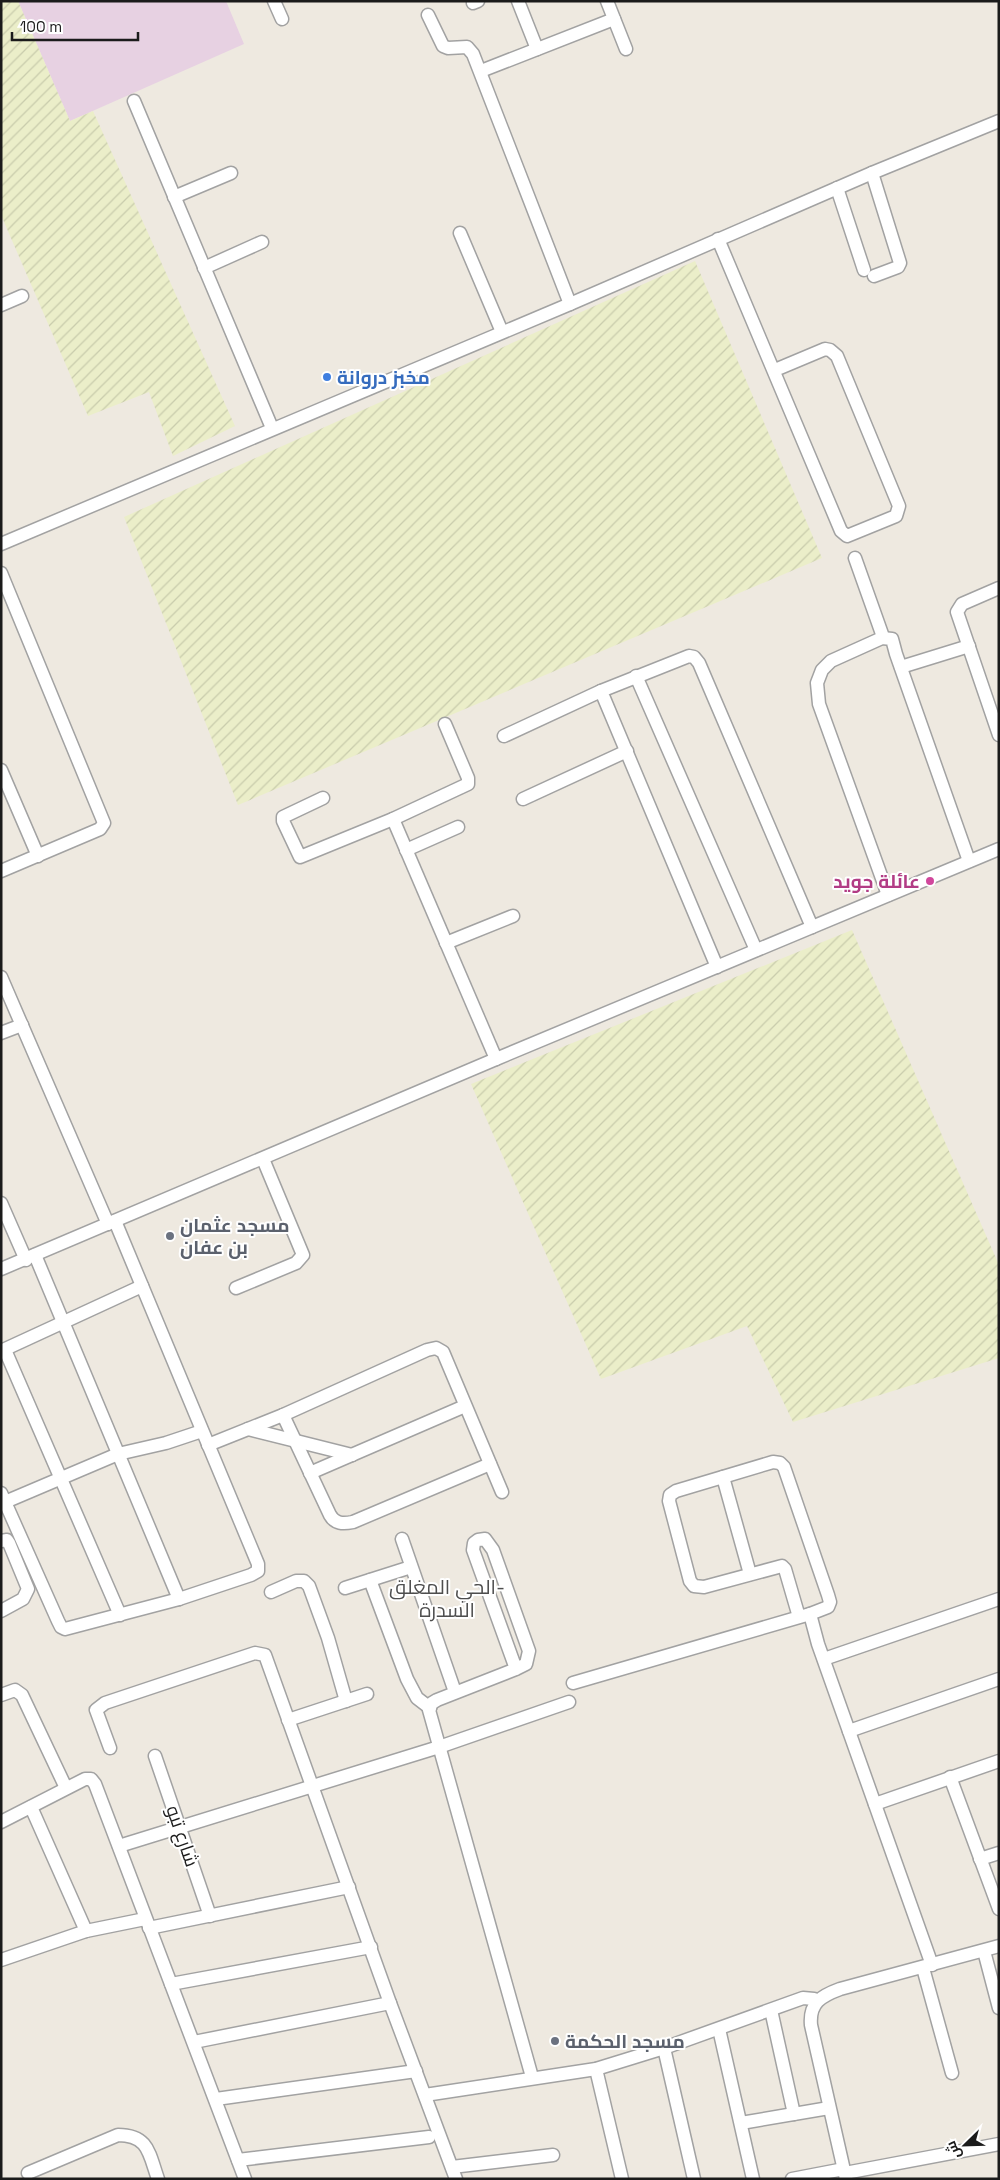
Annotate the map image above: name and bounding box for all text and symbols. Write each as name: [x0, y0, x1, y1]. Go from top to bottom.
scale bar: [12, 10, 139, 42]
text: 100 m: [20, 17, 62, 36]
place label: مخبز دروانة: [337, 365, 430, 390]
marker: مخبز دروانة: [321, 371, 333, 383]
place label: عائلة جويد: [833, 869, 920, 894]
marker: عائلة جويد: [924, 875, 936, 887]
place label: مسجد عثمان بن عفان: [180, 1213, 290, 1260]
marker: مسجد عثمان بن عفان: [164, 1230, 176, 1242]
district label: الحي المغلق- السدرة: [389, 1574, 505, 1623]
street label: شارع تبو: [159, 1802, 205, 1870]
place label: مسجد الحكمة: [565, 2029, 685, 2054]
marker: مسجد الحكمة: [549, 2035, 561, 2047]
north arrow: [940, 2120, 990, 2170]
text: ش: [941, 2138, 965, 2162]

